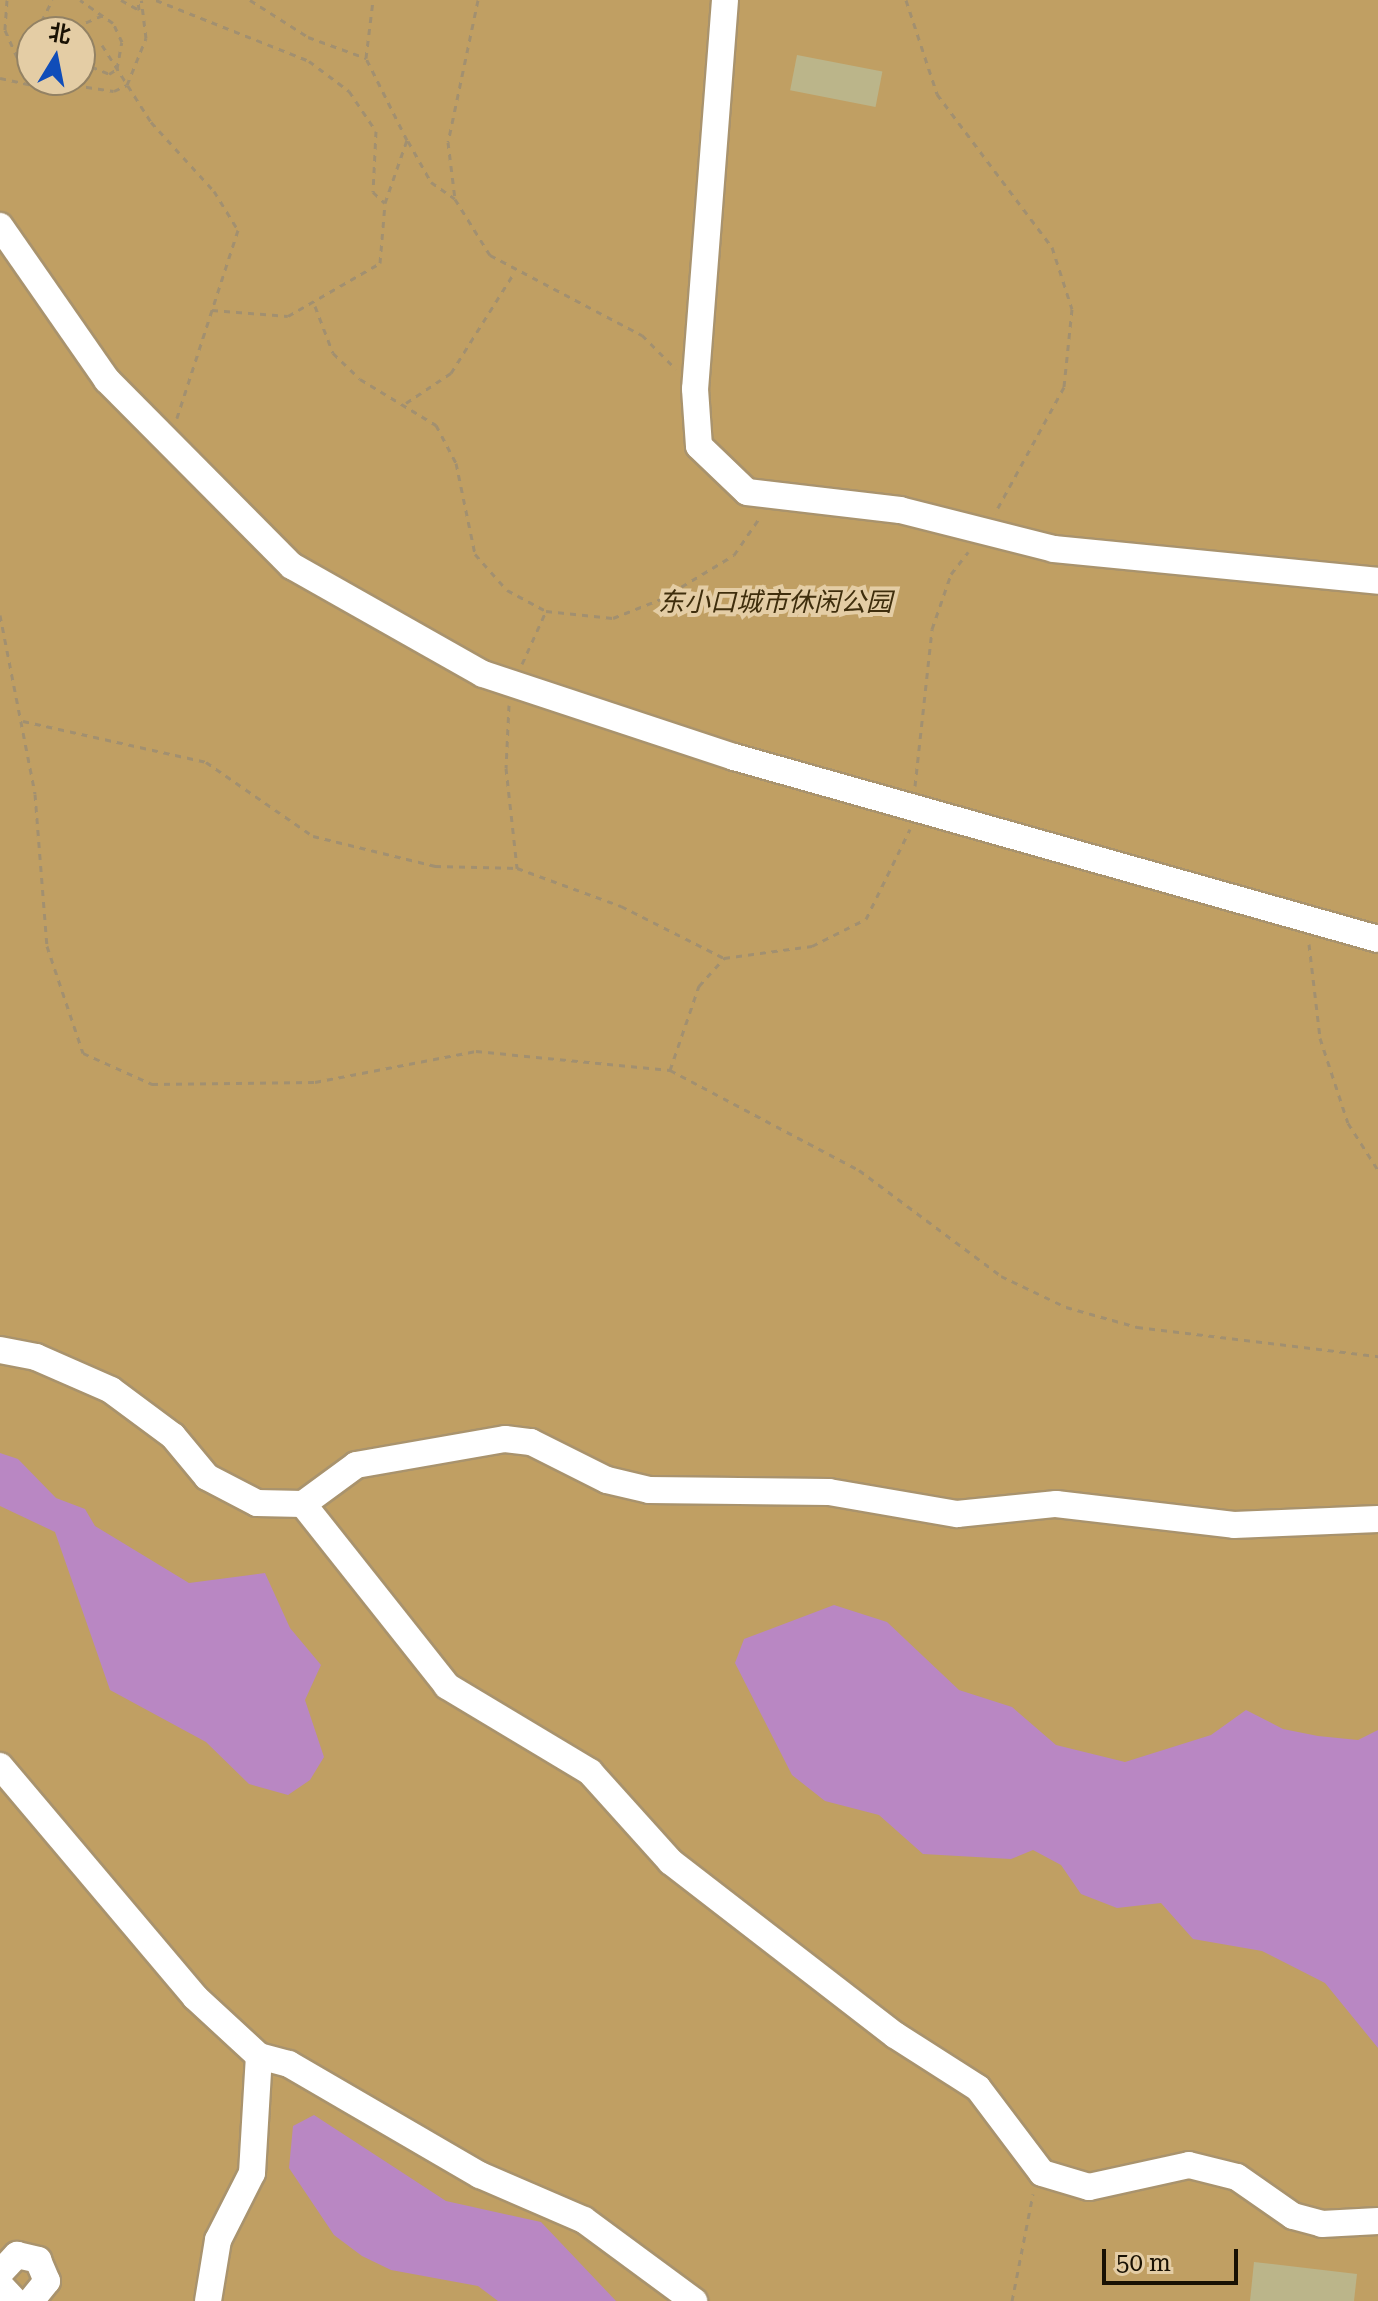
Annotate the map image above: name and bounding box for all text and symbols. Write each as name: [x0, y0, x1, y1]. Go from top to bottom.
north arrow: [16, 16, 96, 96]
text: 北: [47, 20, 73, 48]
park label: 东小口城市休闲公园: [658, 587, 892, 619]
scale bar: [1106, 2233, 1242, 2283]
text: 50 m: [1116, 2249, 1171, 2277]

